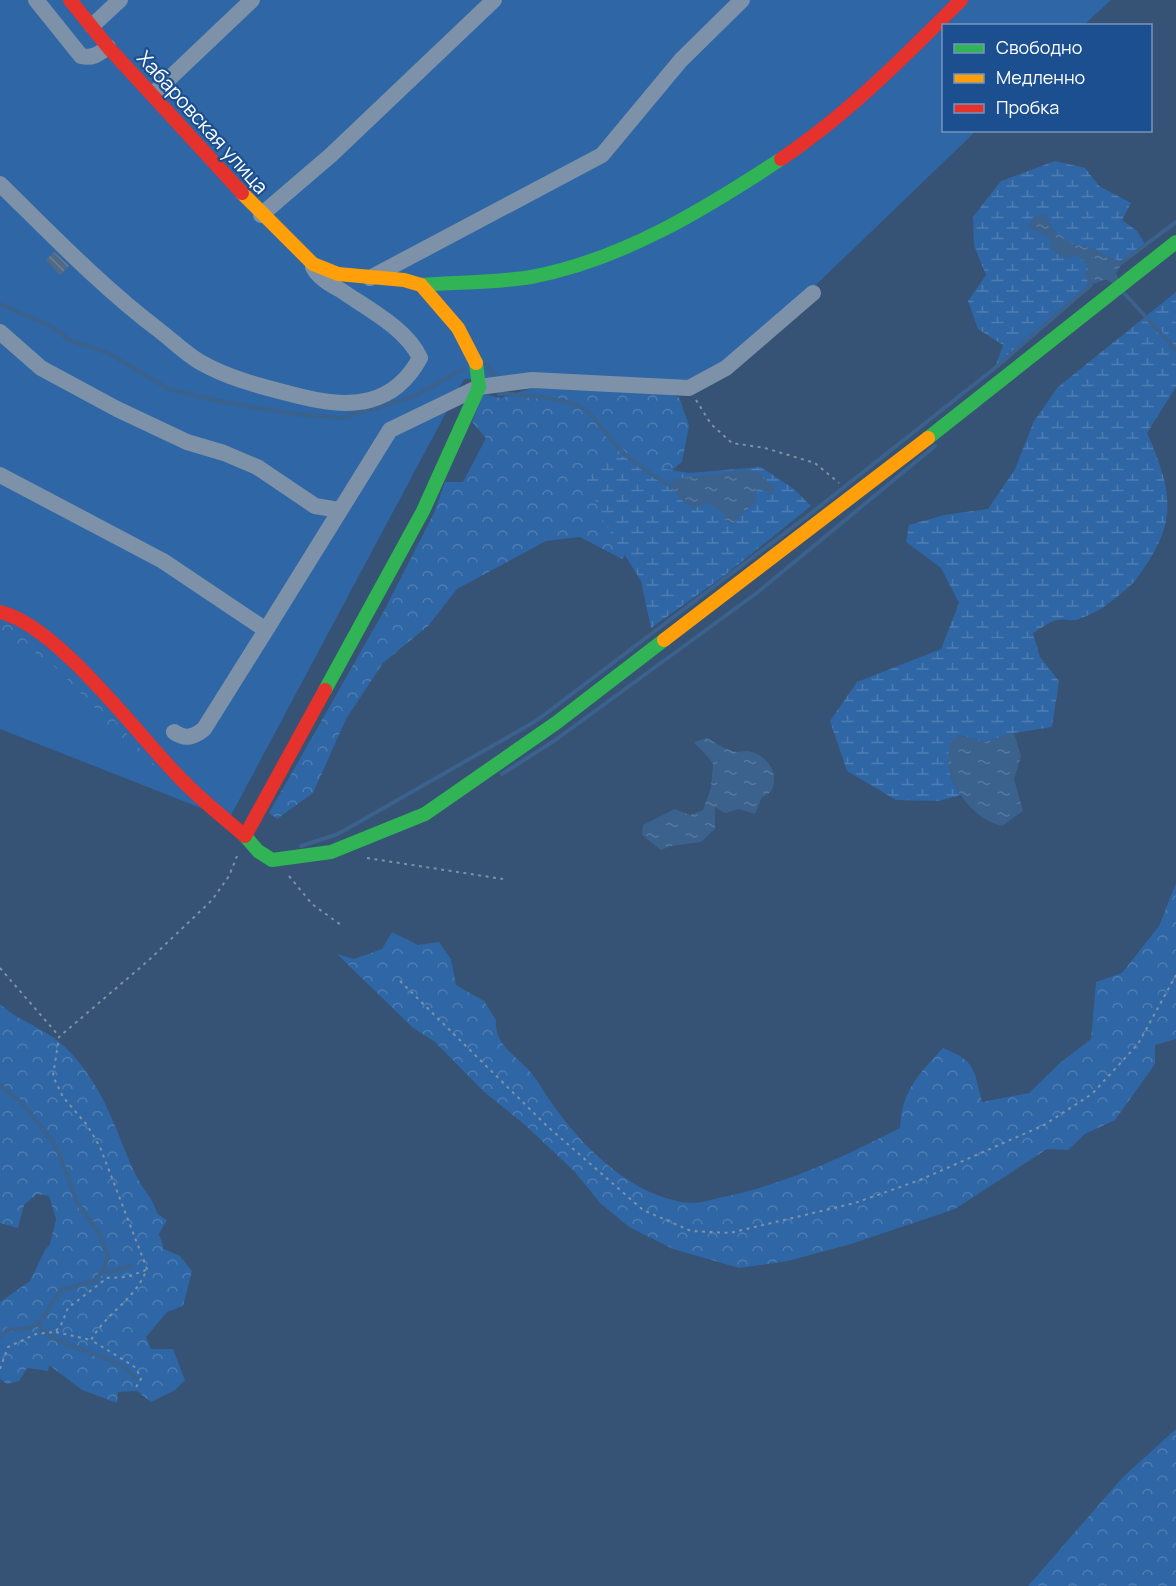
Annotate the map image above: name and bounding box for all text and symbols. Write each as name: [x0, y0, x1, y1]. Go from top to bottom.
legend: [942, 24, 1152, 132]
text: Свободно: [996, 35, 1082, 59]
street label: Хабаровская улица: [131, 45, 275, 199]
text: Медленно: [996, 65, 1085, 89]
text: Пробка: [996, 95, 1059, 119]

